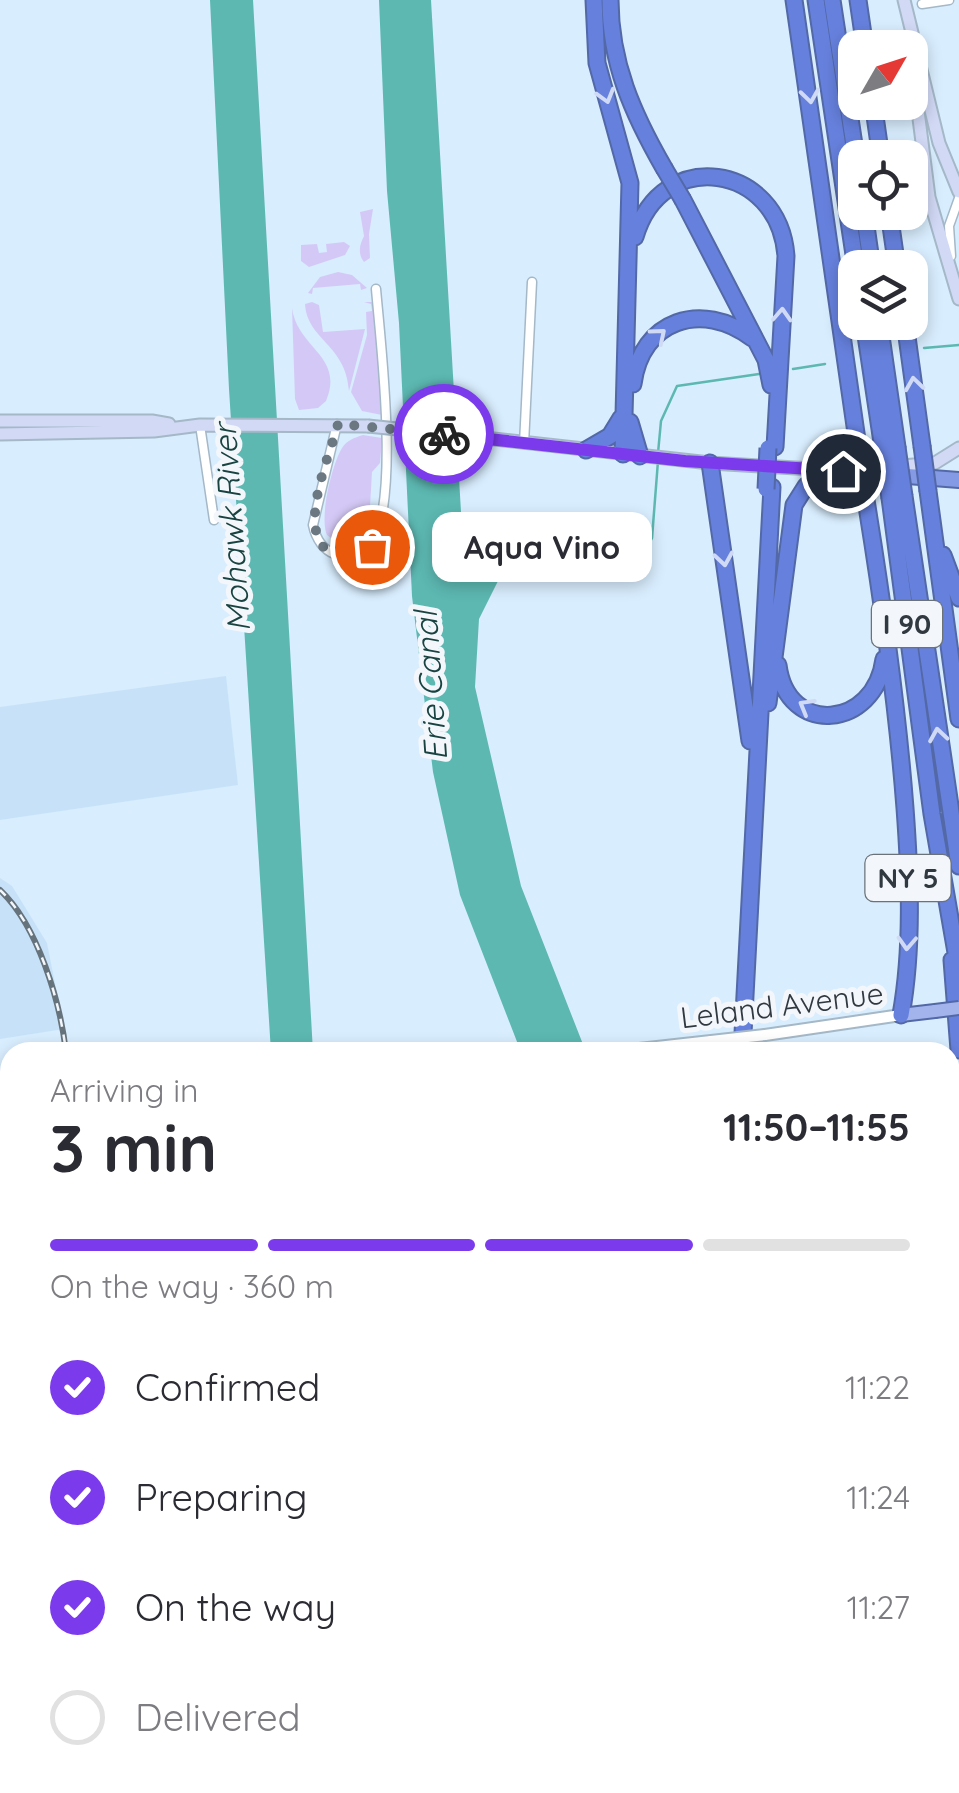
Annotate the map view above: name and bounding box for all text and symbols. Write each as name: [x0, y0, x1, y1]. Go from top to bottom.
north arrow: [838, 30, 928, 120]
map controls: [838, 30, 928, 340]
one-way arrow: [594, 87, 615, 104]
one-way arrow: [798, 88, 819, 104]
button: locate: [838, 140, 928, 230]
button: layers: [838, 250, 928, 340]
one-way arrow: [771, 306, 792, 322]
one-way arrow: [648, 329, 666, 347]
one-way arrow: [904, 376, 925, 393]
courier: [394, 384, 494, 484]
icon: bike: [417, 407, 472, 462]
water label: Mohawk River: [204, 419, 258, 633]
pin: [801, 429, 886, 514]
icon: home: [816, 444, 871, 499]
pin: [330, 505, 415, 590]
callout: Aqua Vino: [432, 512, 652, 582]
icon: bag: [345, 520, 400, 575]
text: Aqua Vino: [464, 527, 620, 567]
one-way arrow: [713, 551, 734, 568]
road number: I 90: [872, 601, 942, 647]
water label: Erie Canal: [405, 606, 455, 762]
one-way arrow: [799, 699, 817, 719]
one-way arrow: [929, 727, 950, 743]
road number: NY 5: [866, 855, 950, 901]
one-way arrow: [897, 935, 918, 951]
street label: Leland Avenue: [678, 974, 886, 1036]
text: Arriving in: [50, 1070, 199, 1110]
text: 11:50–11:55: [723, 1103, 910, 1151]
text: 3 min: [50, 1107, 217, 1188]
text: On the way · 360 m: [50, 1266, 334, 1306]
icon: check: [50, 1360, 105, 1415]
text: Confirmed: [135, 1363, 320, 1411]
text: 11:22: [845, 1367, 910, 1407]
icon: check: [50, 1470, 105, 1525]
text: Preparing: [135, 1473, 307, 1521]
text: 11:24: [846, 1477, 910, 1517]
icon: check: [50, 1580, 105, 1635]
text: On the way: [135, 1583, 336, 1631]
text: 11:27: [847, 1587, 910, 1627]
text: Delivered: [135, 1693, 301, 1741]

